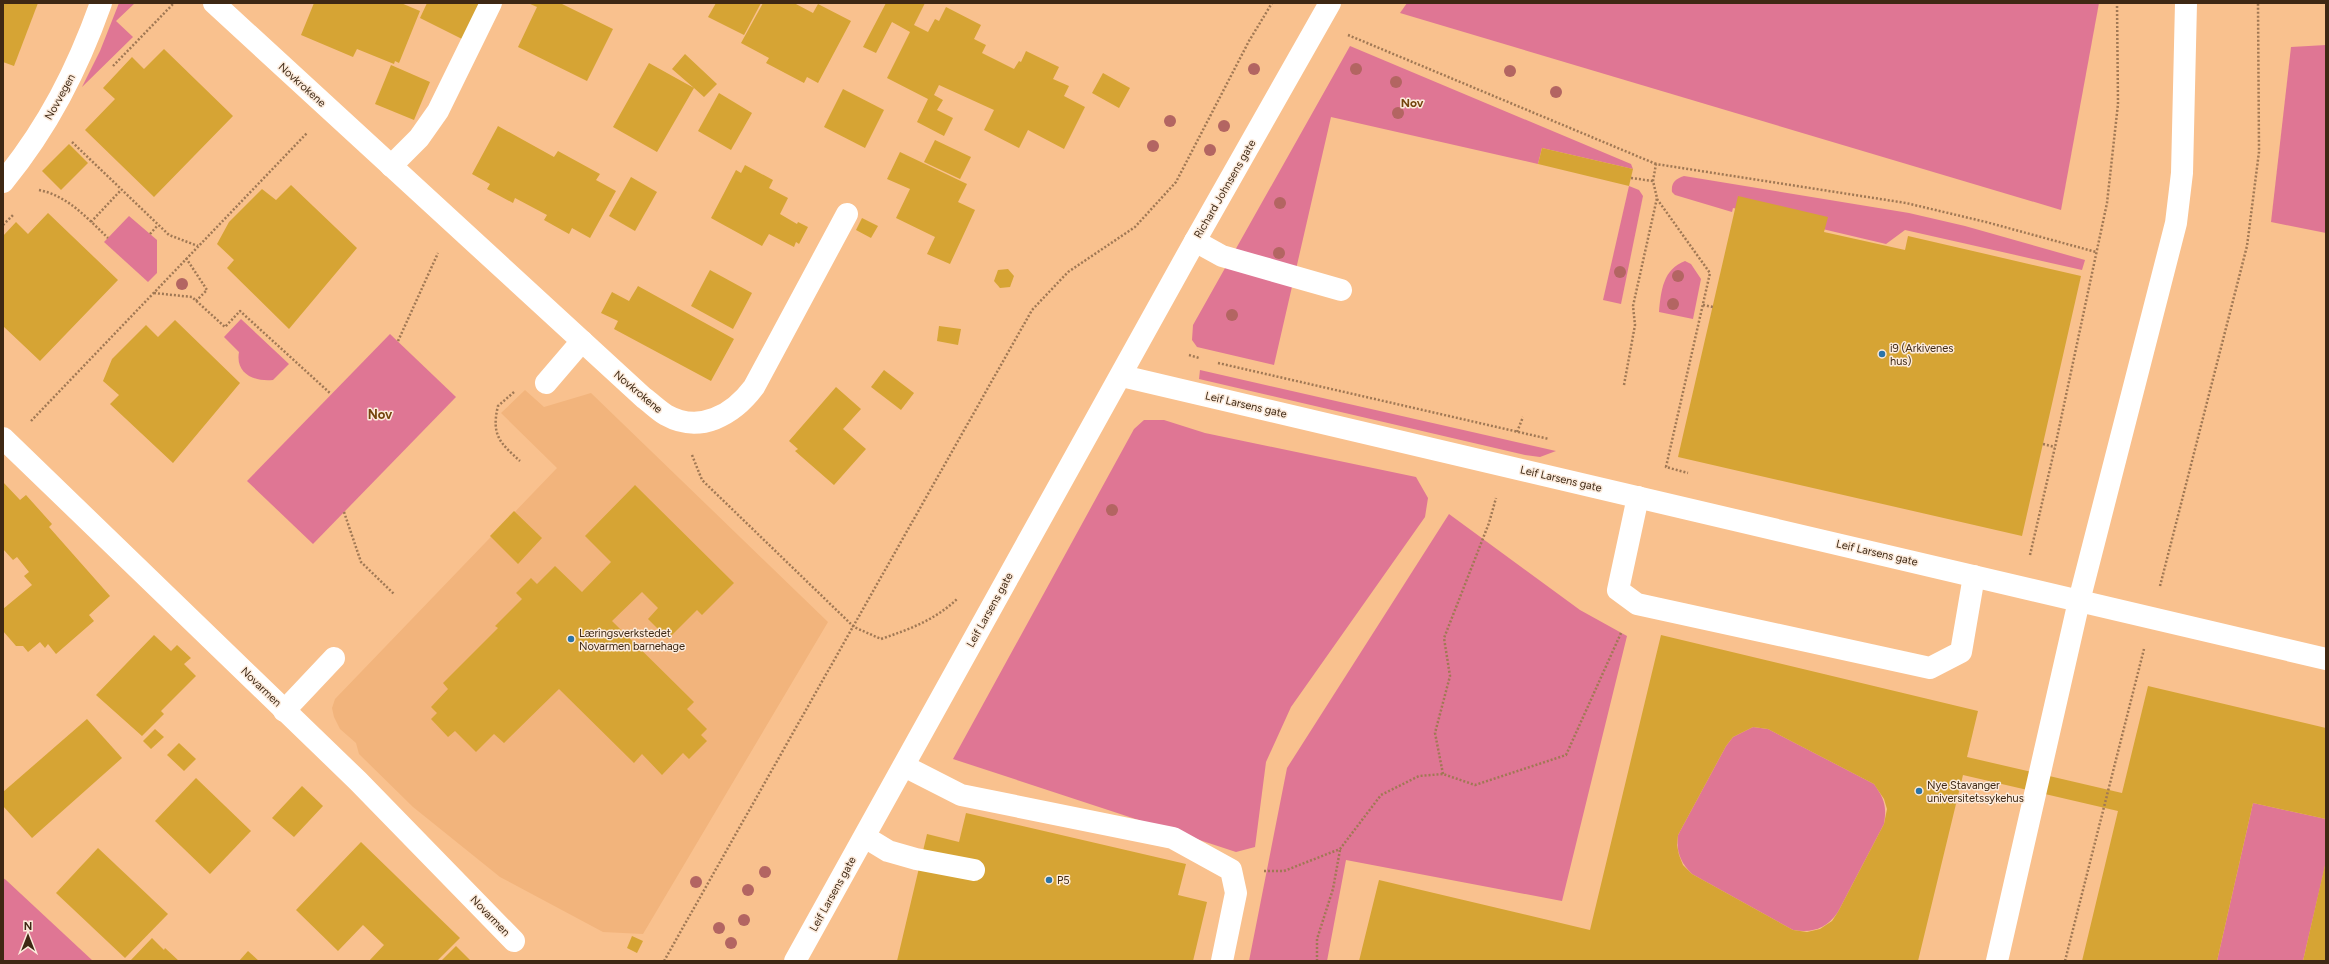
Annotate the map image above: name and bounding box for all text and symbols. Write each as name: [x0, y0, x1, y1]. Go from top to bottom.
street label: Novkrokene: [276, 60, 328, 110]
street label: Novvegen: [42, 72, 78, 122]
district label: Nov: [1401, 96, 1424, 110]
street label: Richard Johnsens gate: [1191, 137, 1259, 241]
place label: i9 (Arkivenes hus): [1890, 342, 1953, 368]
marker: i9 (Arkivenes hus): [1877, 349, 1887, 359]
street label: Novkrokene: [611, 368, 665, 416]
street label: Leif Larsens gate: [1204, 389, 1288, 421]
district label: Nov: [368, 407, 393, 422]
street label: Leif Larsens gate: [1519, 463, 1603, 495]
street label: Leif Larsens gate: [1835, 537, 1919, 569]
street label: Leif Larsens gate: [964, 570, 1016, 650]
place label: Læringsverkstedet Novarmen barnehage: [579, 627, 685, 653]
marker: Læringsverkstedet Novarmen barnehage: [566, 634, 576, 644]
street label: Novarmen: [238, 665, 284, 709]
place label: Nye Stavanger universitetssykehus: [1927, 779, 2024, 805]
marker: Nye Stavanger universitetssykehus: [1914, 786, 1924, 796]
street label: Leif Larsens gate: [807, 854, 859, 934]
place label: P5: [1057, 874, 1070, 887]
marker: P5: [1044, 875, 1054, 885]
street label: Novarmen: [468, 893, 512, 939]
north arrow: [8, 916, 48, 956]
text: N: [24, 920, 32, 933]

